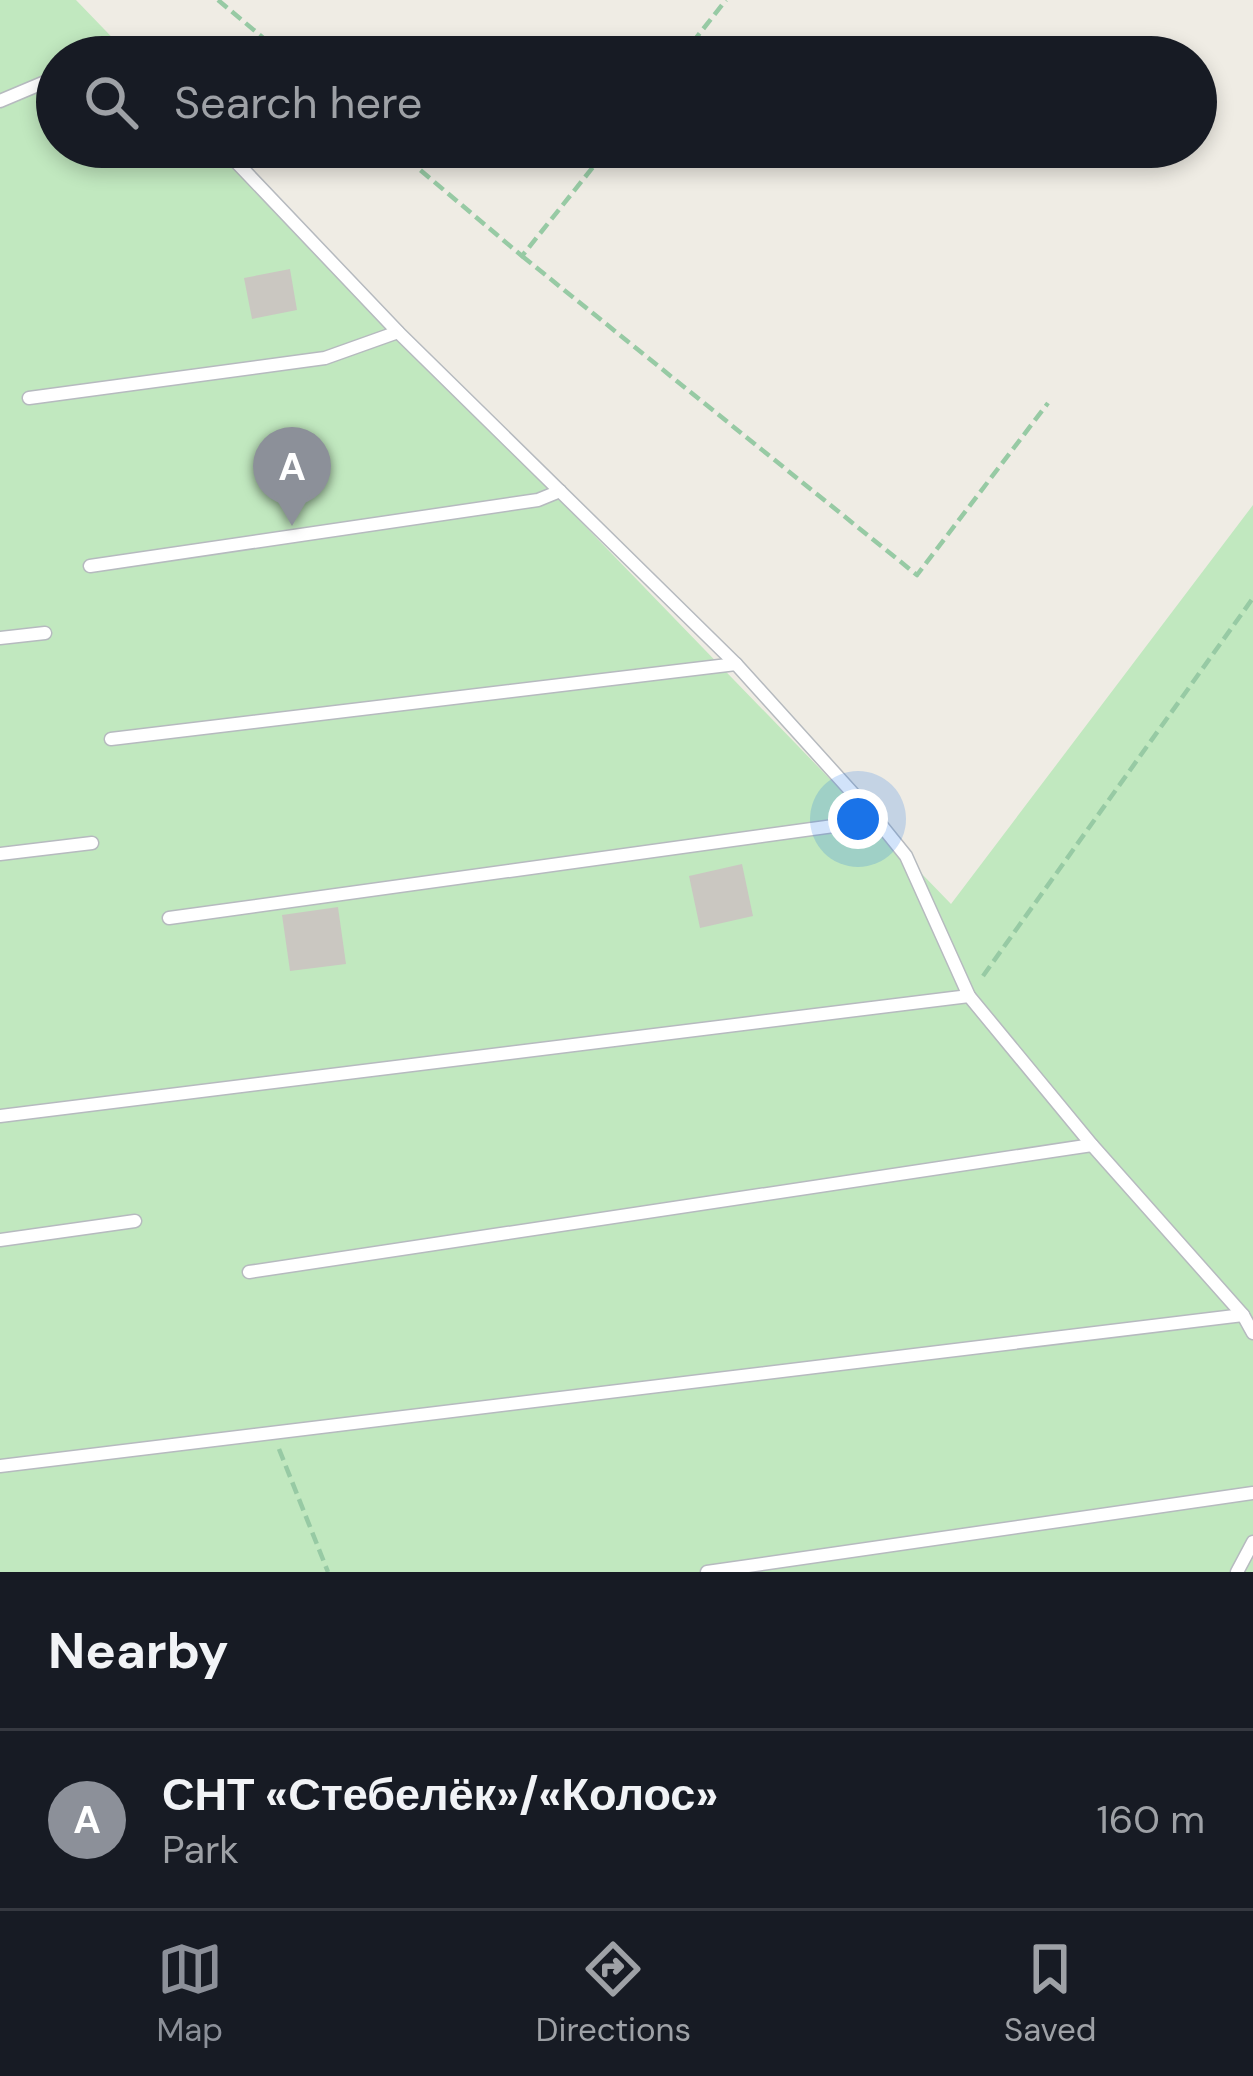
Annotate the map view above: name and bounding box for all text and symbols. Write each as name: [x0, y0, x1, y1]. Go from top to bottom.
search box: [36, 36, 1217, 168]
icon: search: [78, 69, 144, 135]
text: Search here: [174, 73, 422, 132]
pin: A: [253, 427, 331, 526]
your location: [828, 789, 888, 849]
text: Nearby: [48, 1617, 229, 1684]
text: СНТ «Стебелёк»/«Колос»: [162, 1765, 718, 1824]
text: A: [73, 1794, 101, 1845]
text: 160 m: [1097, 1794, 1205, 1845]
text: Park: [162, 1824, 239, 1875]
tab: Map: [156, 1936, 223, 2051]
tab: Directions: [536, 1936, 691, 2051]
tab: Saved: [1004, 1936, 1097, 2051]

